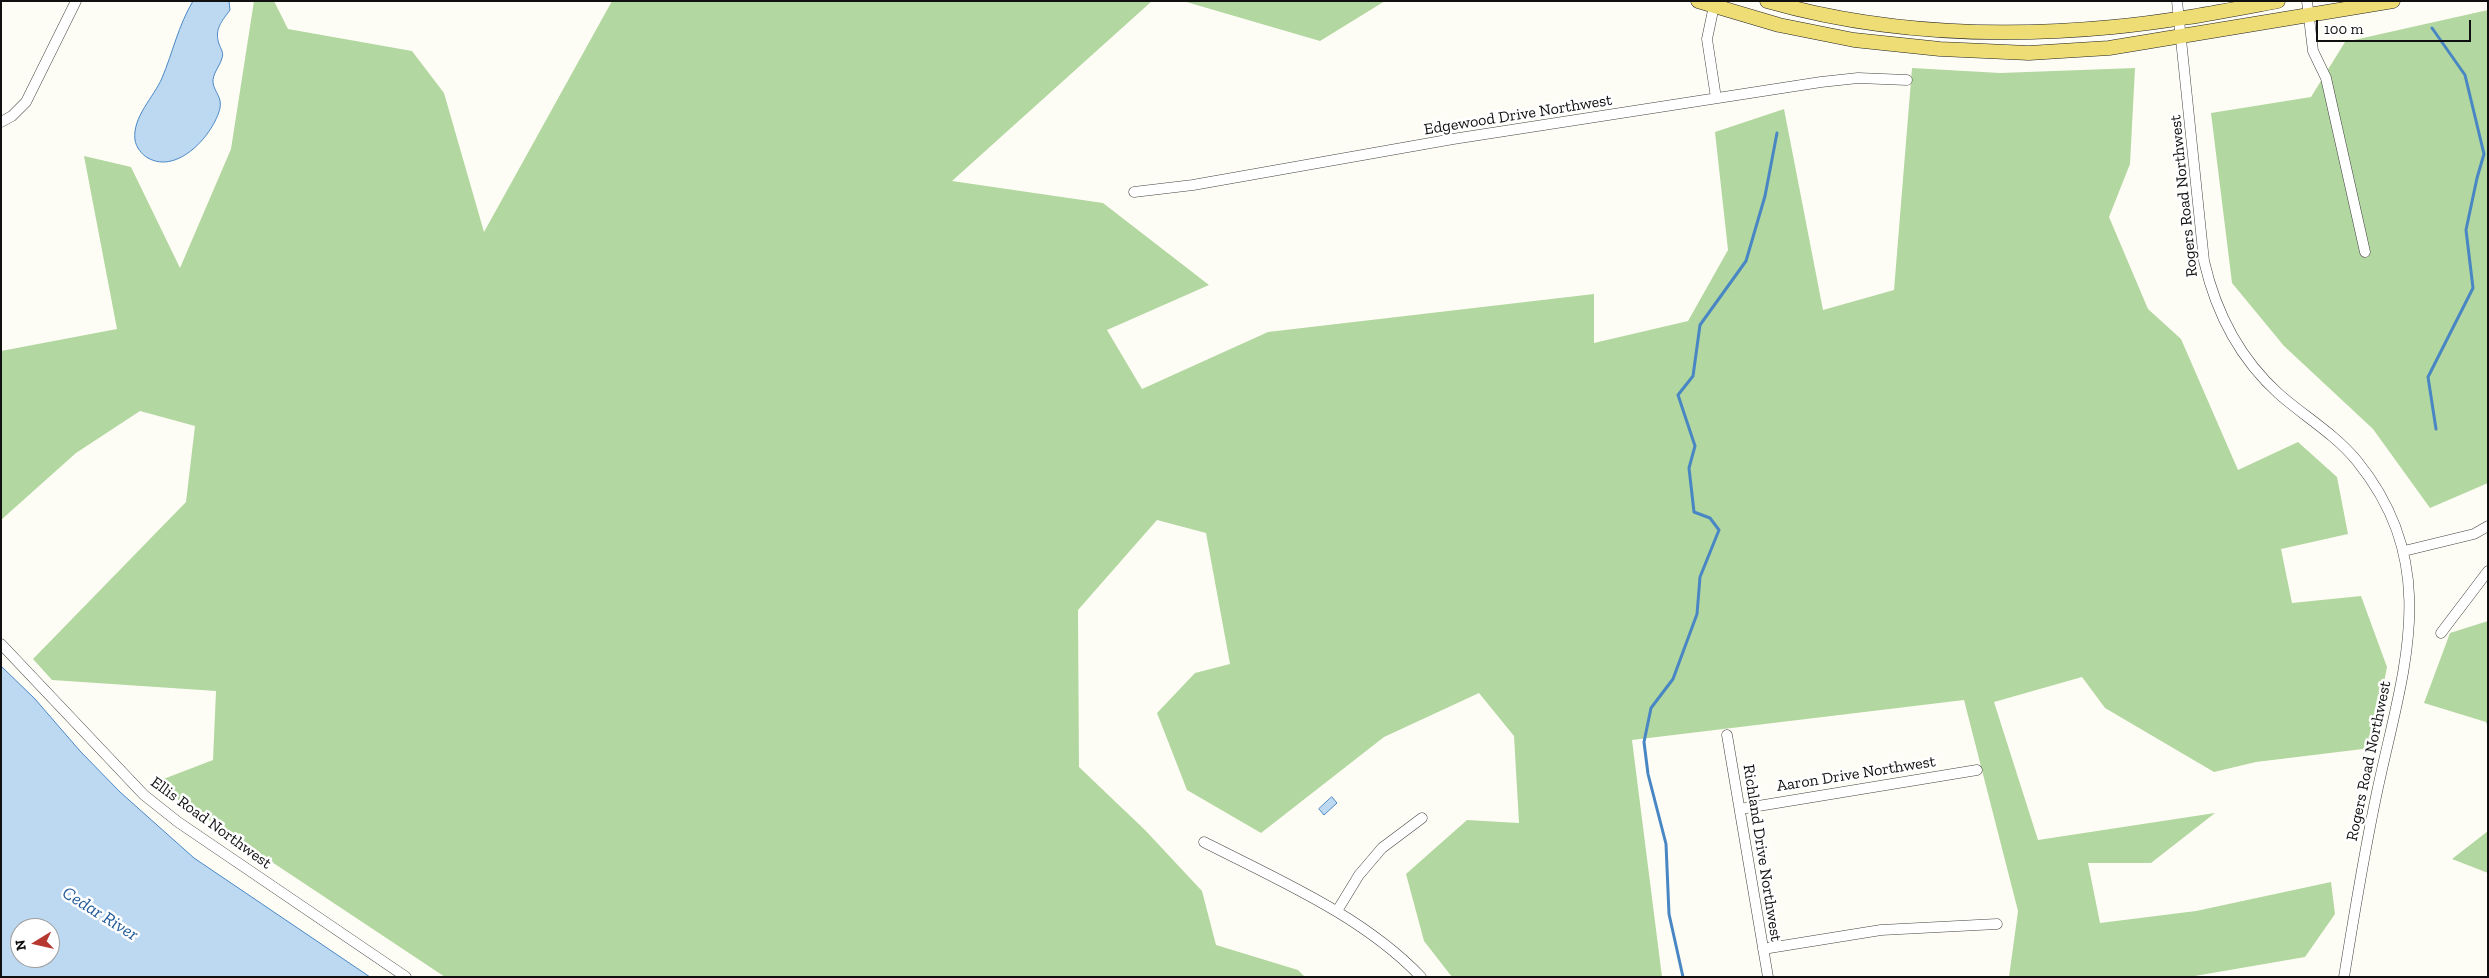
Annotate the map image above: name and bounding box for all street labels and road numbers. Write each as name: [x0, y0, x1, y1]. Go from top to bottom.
street label: Edgewood Drive Northwest: [1423, 91, 1613, 139]
street label: Rogers Road Northwest: [2166, 114, 2202, 278]
street label: Rogers Road Northwest: [2343, 679, 2395, 843]
street label: Aaron Drive Northwest: [1775, 752, 1937, 796]
street label: Richland Drive Northwest: [1739, 763, 1785, 943]
street label: Ellis Road Northwest: [147, 773, 275, 873]

